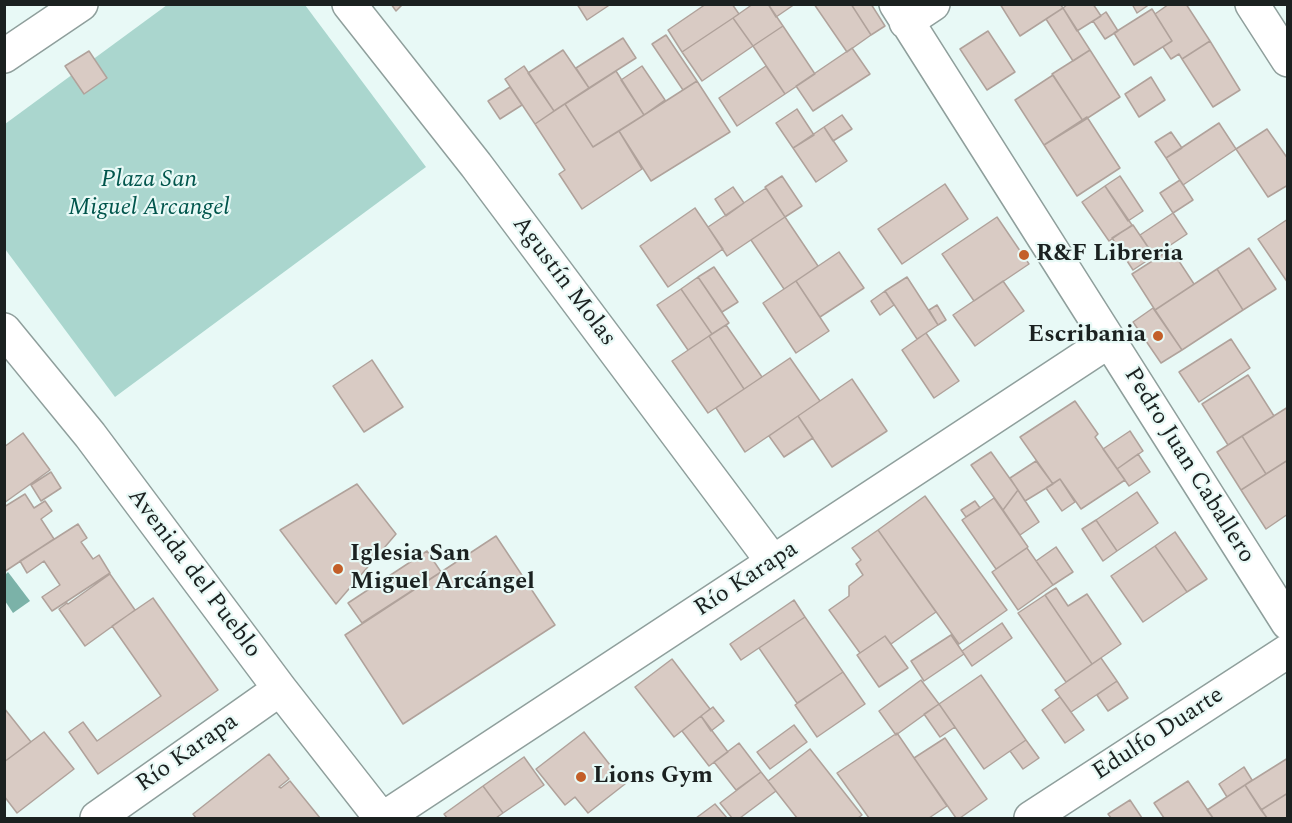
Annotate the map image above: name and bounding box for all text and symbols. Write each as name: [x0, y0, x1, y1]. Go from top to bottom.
park label: Plaza San Miguel Arcangel: [68, 167, 230, 223]
street label: Agustín Molas: [505, 211, 621, 353]
place label: R&F Libreria: [1036, 241, 1183, 269]
marker: R&F Libreria: [1017, 248, 1031, 262]
place label: Escribania: [1028, 322, 1146, 350]
marker: Escribania: [1151, 329, 1165, 343]
street label: Pedro Juan Caballero: [1116, 363, 1260, 569]
street label: Avenida del Pueblo: [120, 484, 266, 664]
street label: Río Karapa: [690, 536, 804, 624]
place label: Iglesia San Miguel Arcángel: [350, 541, 535, 597]
marker: Iglesia San Miguel Arcángel: [331, 562, 345, 576]
street label: Edulfo Duarte: [1088, 682, 1230, 788]
street label: Río Karapa: [131, 708, 245, 800]
place label: Lions Gym: [593, 763, 713, 791]
marker: Lions Gym: [574, 770, 588, 784]

